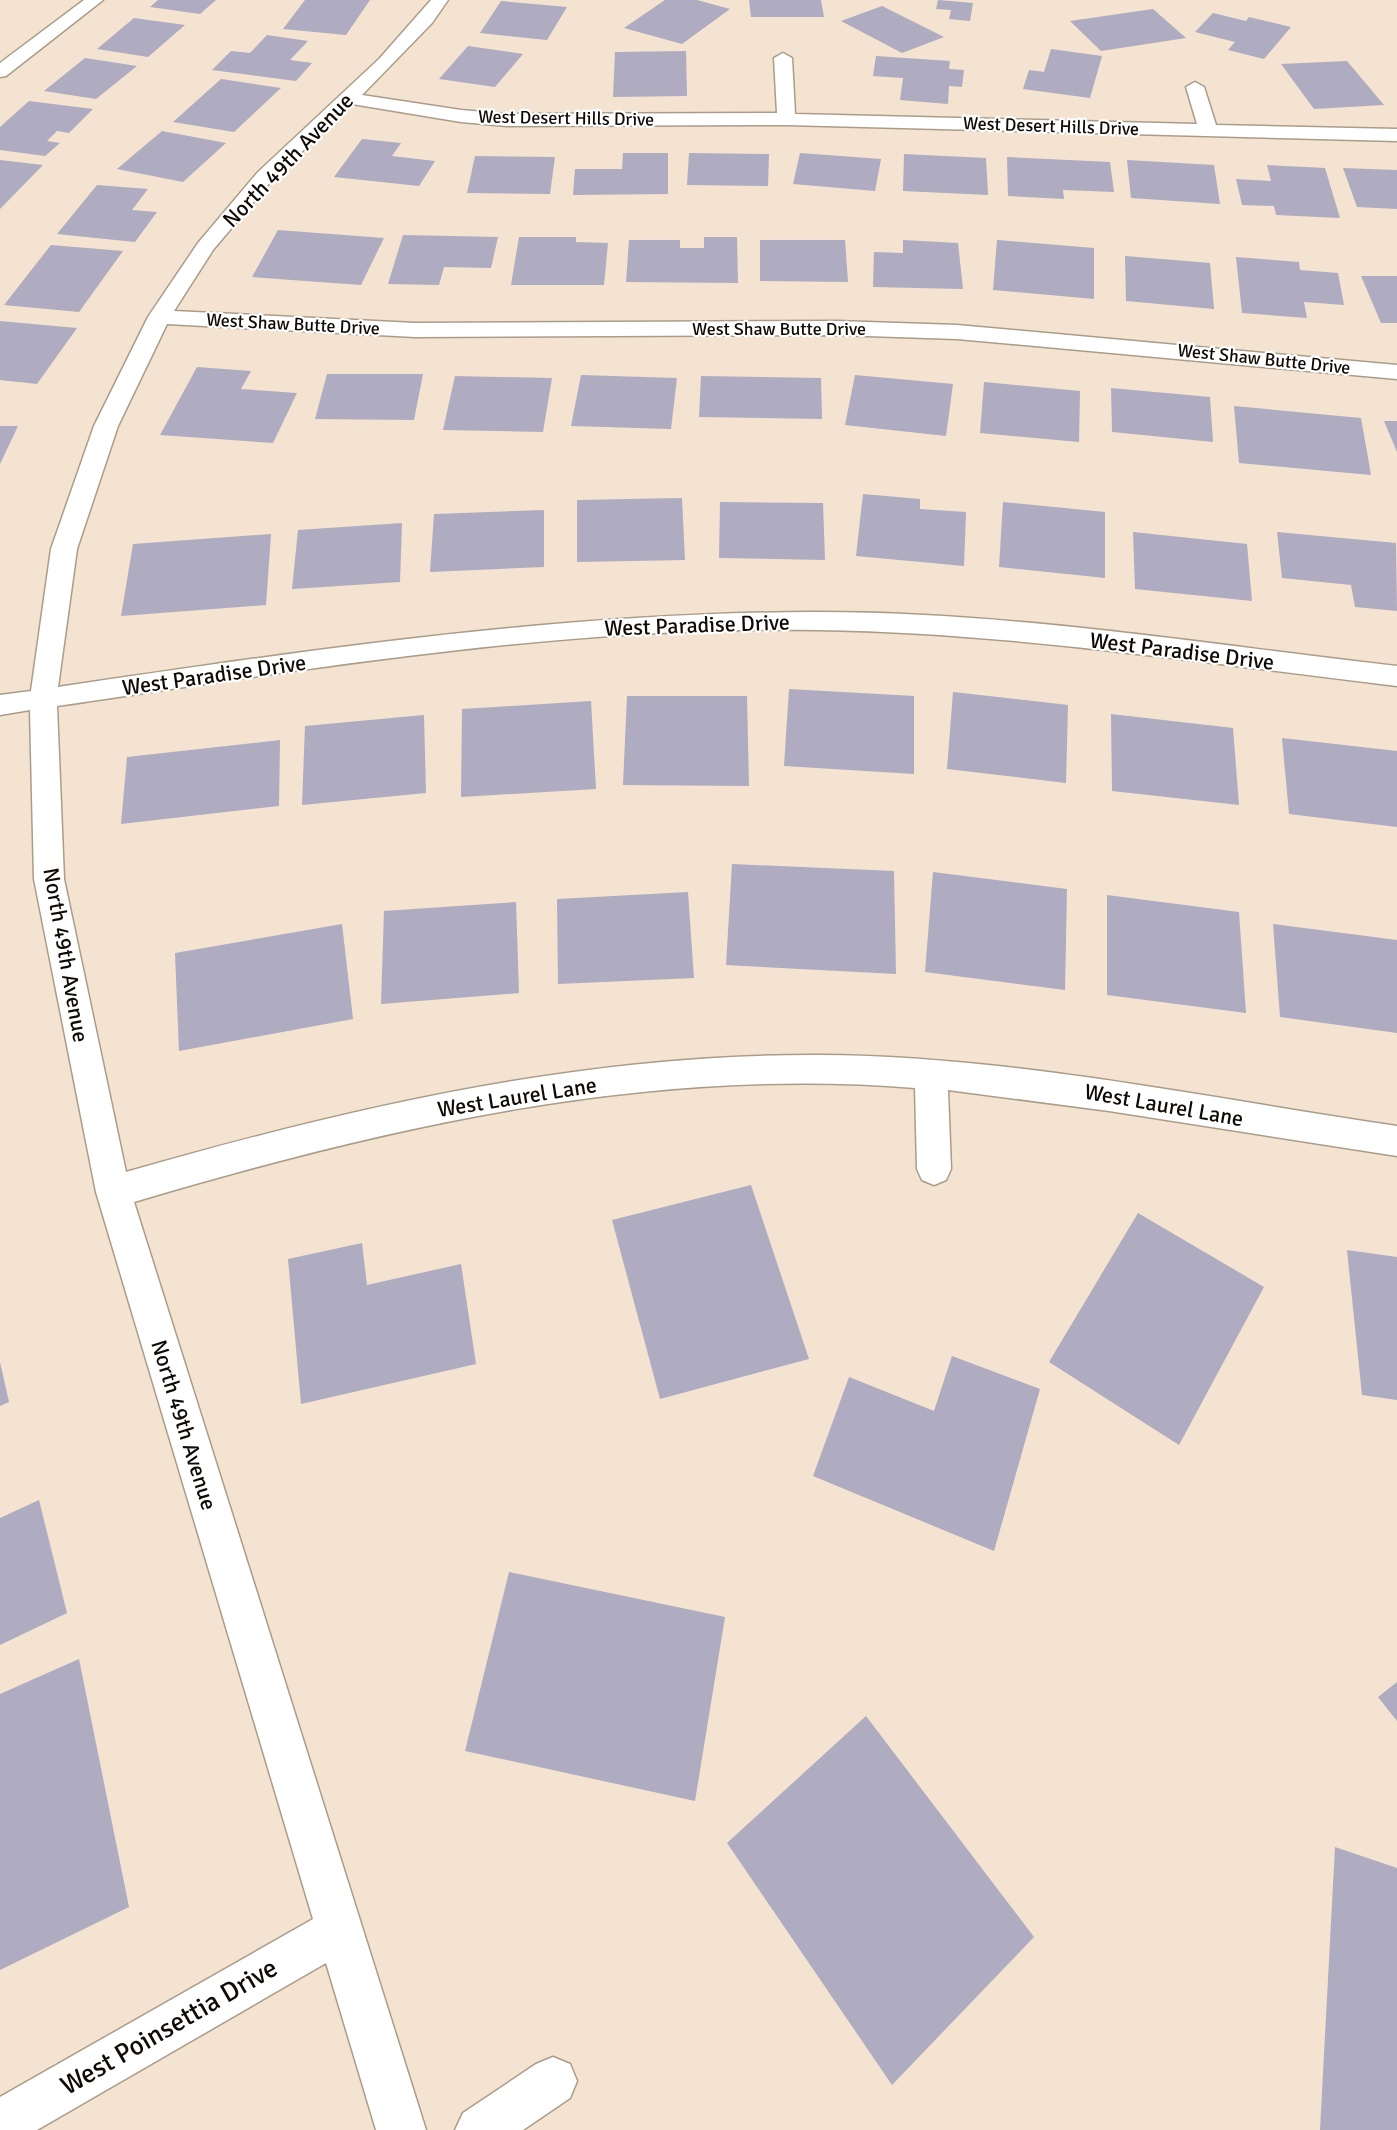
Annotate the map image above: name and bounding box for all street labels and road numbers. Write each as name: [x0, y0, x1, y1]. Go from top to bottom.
street label: North 49th Avenue: [217, 87, 359, 233]
street label: West Desert Hills Drive: [478, 105, 654, 131]
street label: West Desert Hills Drive: [963, 112, 1139, 140]
street label: West Shaw Butte Drive: [206, 308, 380, 340]
street label: West Shaw Butte Drive: [692, 318, 866, 340]
street label: West Shaw Butte Drive: [1176, 339, 1352, 379]
street label: West Paradise Drive: [604, 608, 790, 642]
street label: West Paradise Drive: [1088, 626, 1276, 676]
street label: West Paradise Drive: [120, 649, 308, 701]
street label: North 49th Avenue: [37, 866, 95, 1044]
street label: West Laurel Lane: [435, 1071, 599, 1123]
street label: West Laurel Lane: [1082, 1078, 1246, 1132]
street label: North 49th Avenue: [145, 1337, 223, 1513]
street label: West Poinsettia Drive: [55, 1951, 283, 2103]

